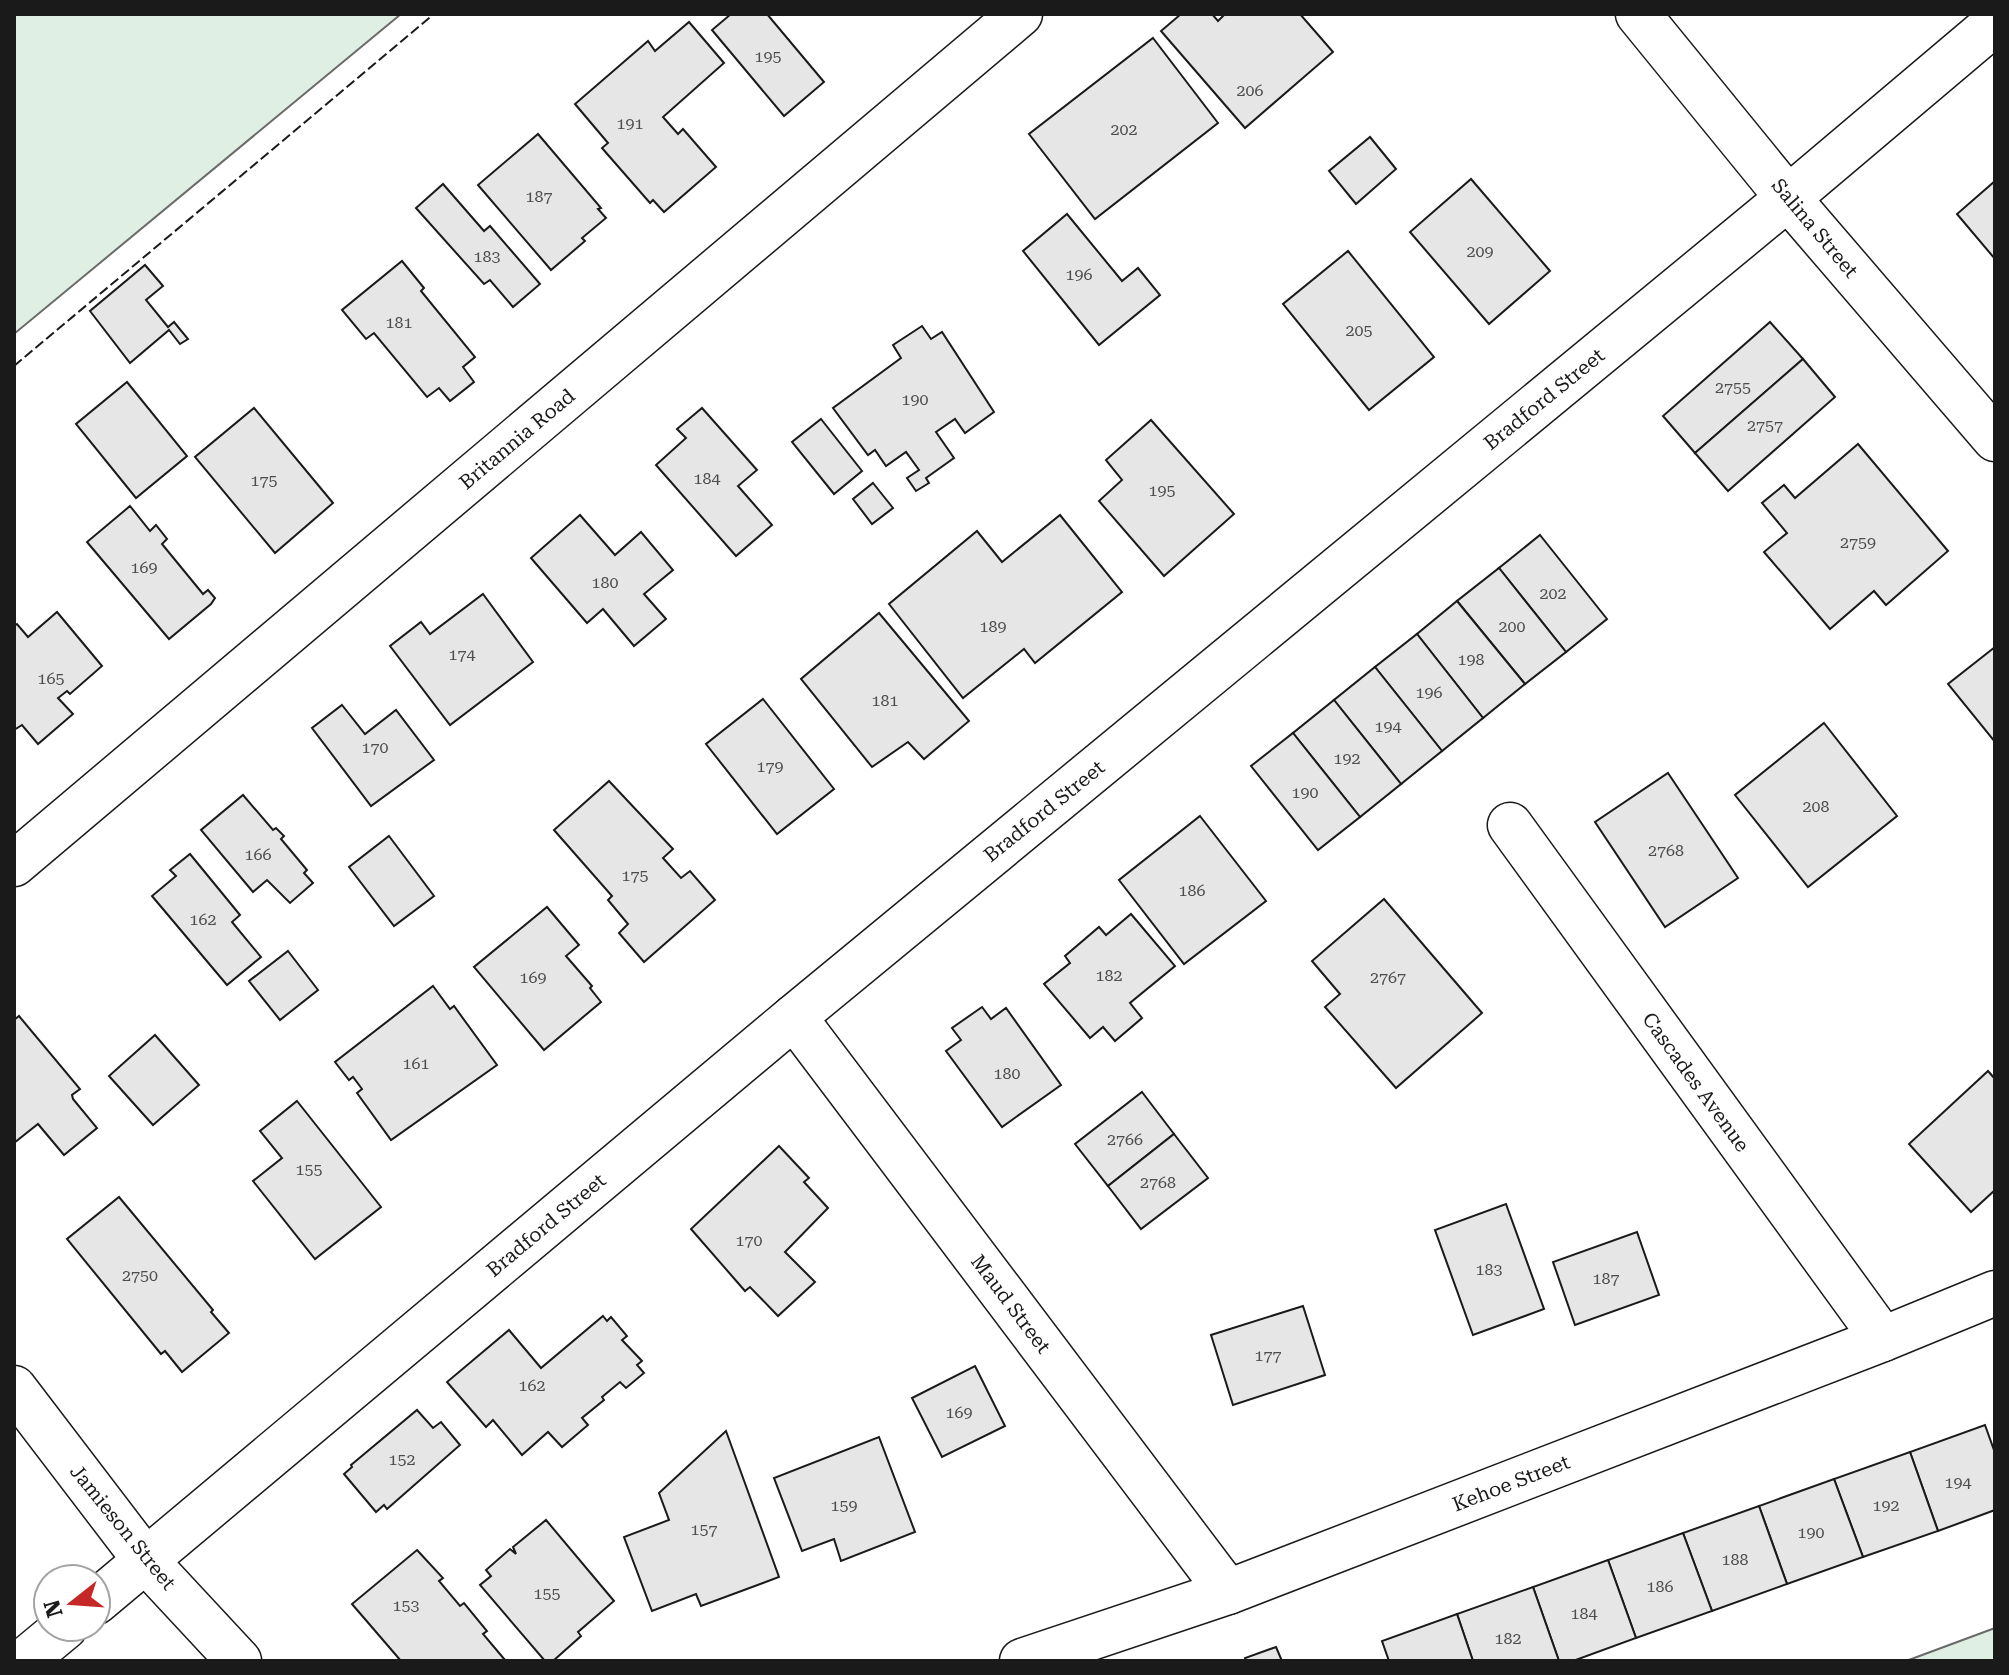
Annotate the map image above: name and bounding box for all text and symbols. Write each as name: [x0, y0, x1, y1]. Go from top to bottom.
house number: 195: [755, 47, 781, 66]
house number: 206: [1237, 81, 1263, 100]
house number: 191: [617, 114, 643, 133]
house number: 202: [1111, 120, 1137, 139]
street label: Salina Street: [1767, 174, 1864, 283]
house number: 187: [526, 187, 552, 206]
house number: 209: [1467, 242, 1493, 261]
house number: 183: [474, 247, 500, 266]
house number: 196: [1066, 265, 1092, 284]
house number: 181: [386, 313, 412, 332]
house number: 205: [1346, 321, 1372, 340]
street label: Bradford Street: [1479, 343, 1610, 455]
house number: 2755: [1715, 378, 1751, 397]
street label: Britannia Road: [454, 384, 580, 494]
house number: 190: [902, 390, 928, 409]
house number: 2757: [1747, 416, 1783, 435]
house number: 184: [694, 469, 720, 488]
house number: 175: [251, 471, 277, 490]
house number: 195: [1149, 481, 1175, 500]
house number: 2759: [1840, 533, 1876, 552]
house number: 169: [131, 558, 157, 577]
house number: 180: [592, 573, 618, 592]
house number: 202: [1540, 584, 1566, 603]
house number: 189: [980, 617, 1006, 636]
house number: 200: [1499, 617, 1525, 636]
house number: 174: [449, 645, 475, 664]
house number: 198: [1458, 650, 1484, 669]
house number: 165: [38, 669, 64, 688]
house number: 196: [1416, 683, 1442, 702]
house number: 181: [872, 691, 898, 710]
house number: 194: [1375, 717, 1401, 736]
house number: 170: [362, 738, 388, 757]
house number: 192: [1334, 749, 1360, 768]
street label: Bradford Street: [979, 755, 1110, 867]
house number: 179: [757, 757, 783, 776]
house number: 190: [1292, 783, 1318, 802]
house number: 208: [1803, 797, 1829, 816]
house number: 2768: [1648, 841, 1684, 860]
house number: 166: [245, 845, 271, 864]
house number: 175: [622, 866, 648, 885]
house number: 186: [1179, 881, 1205, 900]
house number: 162: [190, 910, 216, 929]
house number: 182: [1096, 966, 1122, 985]
house number: 169: [520, 968, 546, 987]
house number: 2767: [1370, 968, 1406, 987]
street label: Cascades Avenue: [1637, 1008, 1755, 1156]
house number: 161: [403, 1054, 429, 1073]
house number: 180: [994, 1064, 1020, 1083]
house number: 2766: [1107, 1130, 1143, 1149]
house number: 155: [296, 1160, 322, 1179]
street label: Bradford Street: [482, 1168, 611, 1282]
house number: 2768: [1140, 1173, 1176, 1192]
house number: 170: [736, 1231, 762, 1250]
street label: Maud Street: [966, 1250, 1056, 1358]
house number: 183: [1476, 1260, 1502, 1279]
house number: 2750: [122, 1266, 158, 1285]
house number: 187: [1593, 1269, 1619, 1288]
house number: 177: [1255, 1346, 1281, 1365]
house number: 162: [519, 1376, 545, 1395]
house number: 169: [946, 1403, 972, 1422]
street label: Kehoe Street: [1449, 1449, 1573, 1516]
house number: 152: [389, 1450, 415, 1469]
street label: Jamieson Street: [65, 1460, 181, 1595]
house number: 194: [1945, 1473, 1971, 1492]
house number: 159: [831, 1496, 857, 1515]
house number: 192: [1873, 1496, 1899, 1515]
house number: 157: [691, 1520, 717, 1539]
house number: 190: [1798, 1523, 1824, 1542]
house number: 188: [1722, 1550, 1748, 1569]
north arrow: [32, 1563, 112, 1643]
house number: 186: [1647, 1577, 1673, 1596]
house number: 155: [534, 1584, 560, 1603]
house number: 153: [393, 1596, 419, 1615]
text: N: [39, 1597, 68, 1620]
house number: 184: [1571, 1604, 1597, 1623]
house number: 182: [1495, 1629, 1521, 1648]

